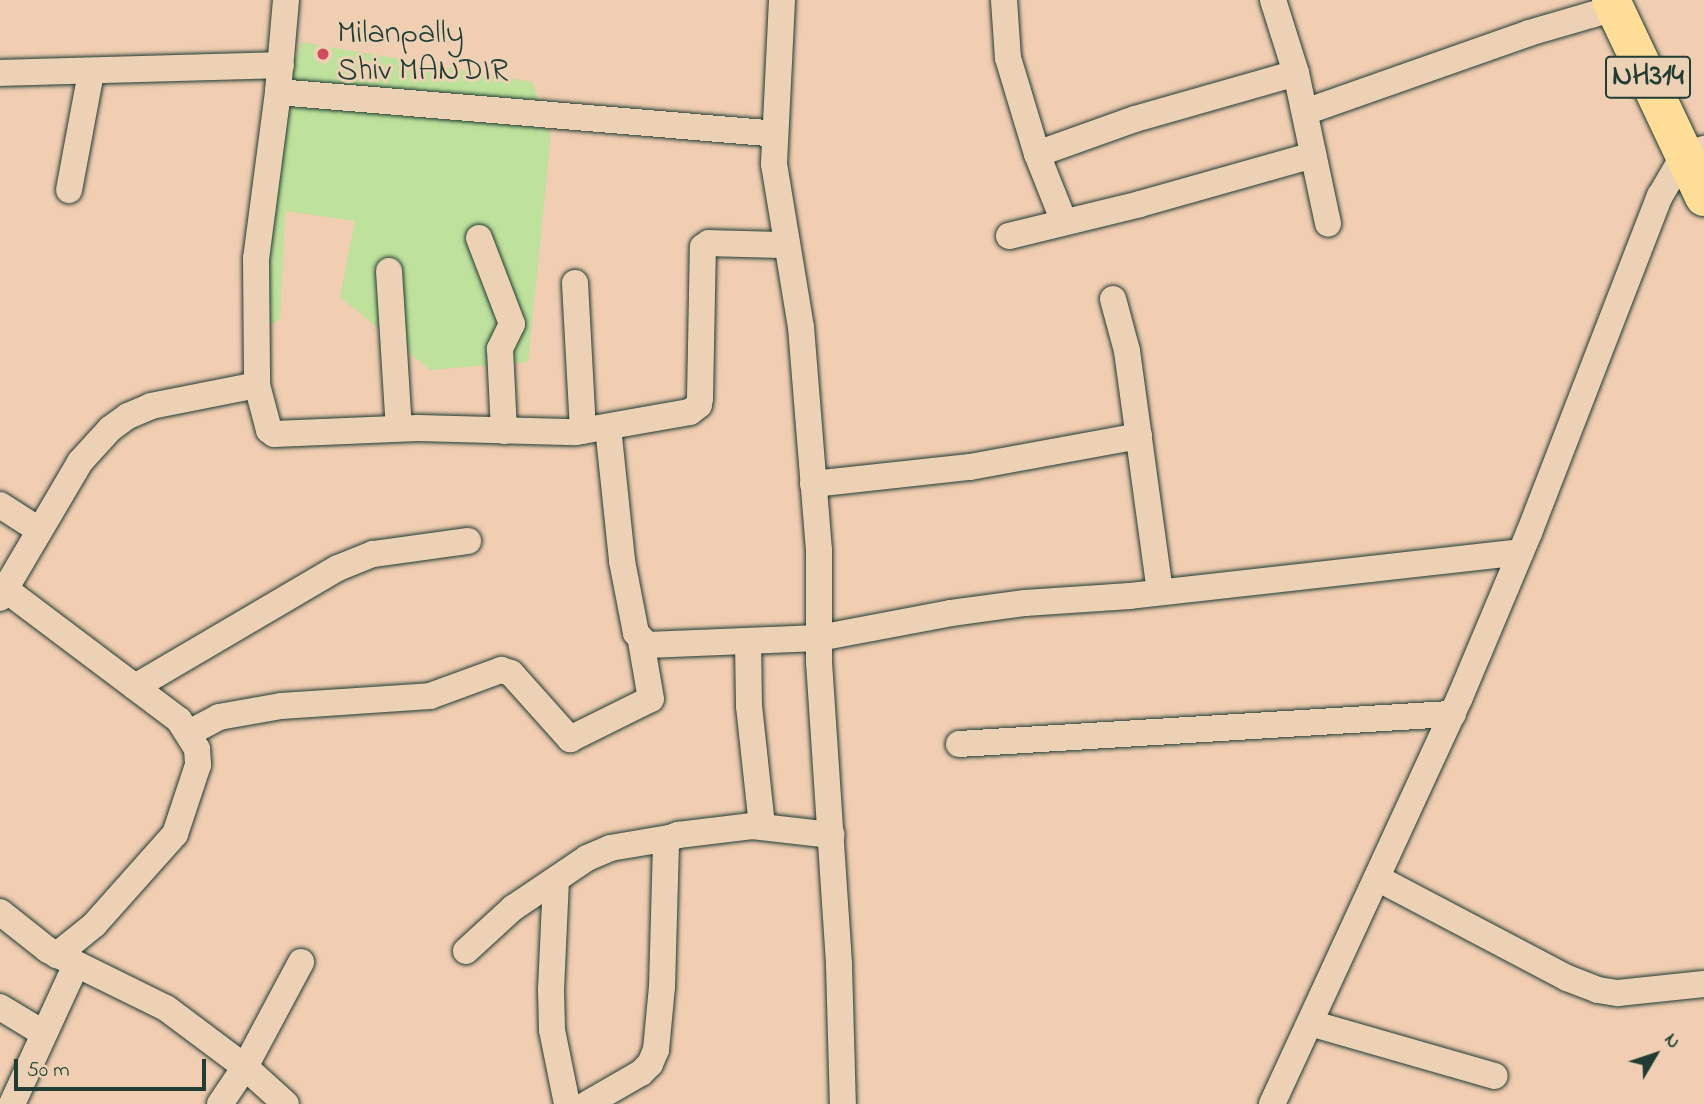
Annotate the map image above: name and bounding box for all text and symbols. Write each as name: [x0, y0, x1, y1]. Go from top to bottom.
place label: Milanpally Shiv MANDIR: [337, 17, 508, 92]
marker: Milanpally Shiv MANDIR: [315, 46, 331, 62]
road number: NH314: [1604, 50, 1692, 104]
north arrow: [1620, 1020, 1690, 1090]
text: N: [1657, 1028, 1686, 1055]
scale bar: [18, 1044, 210, 1088]
text: 50 m: [27, 1056, 70, 1086]

